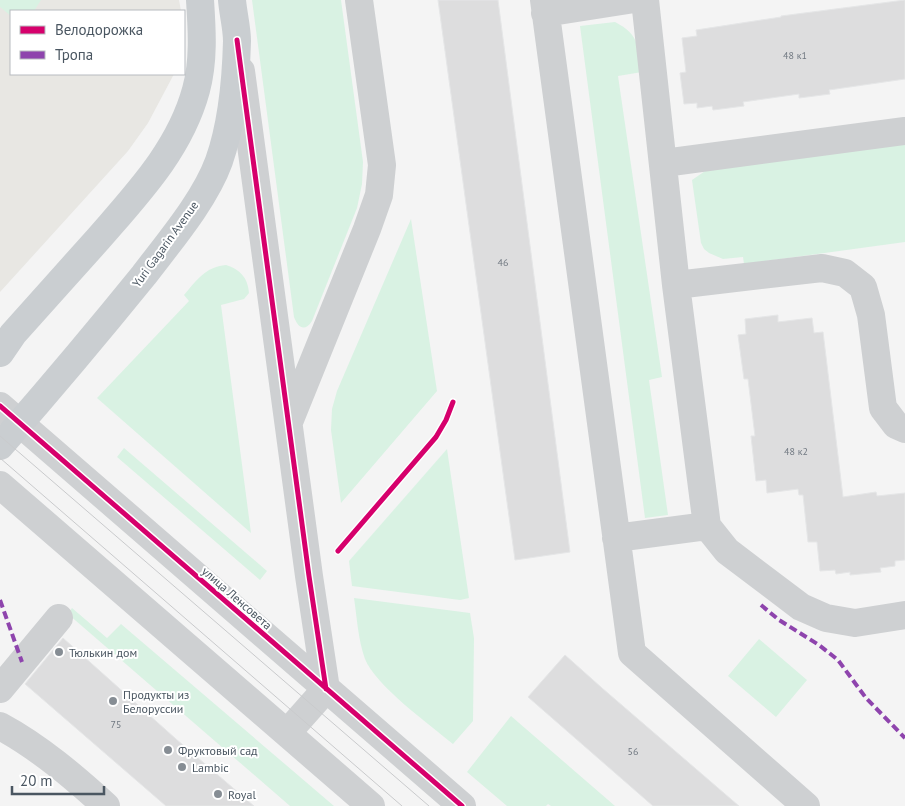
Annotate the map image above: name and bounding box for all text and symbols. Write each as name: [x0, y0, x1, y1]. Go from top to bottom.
legend: [10, 10, 185, 75]
text: Велодорожка: [55, 20, 143, 39]
text: Тропа: [55, 45, 93, 64]
house number: 48 к1: [783, 49, 807, 62]
street label: Yuri Gagarin Avenue: [129, 198, 201, 290]
house number: 46: [498, 256, 508, 269]
house number: 48 к2: [784, 445, 808, 458]
street label: улица Ленсовета: [199, 563, 275, 633]
place label: Тюлькин дом: [69, 645, 137, 660]
marker: Тюлькин дом: [53, 646, 65, 658]
place label: Продукты из Белоруссии: [123, 687, 189, 716]
marker: Продукты из Белоруссии: [107, 695, 119, 707]
house number: 75: [111, 718, 121, 731]
place label: Фруктовый сад: [178, 743, 258, 758]
marker: Фруктовый сад: [162, 744, 174, 756]
house number: 56: [628, 745, 638, 758]
place label: Lambic: [192, 760, 229, 775]
marker: Lambic: [176, 761, 188, 773]
scale bar: [12, 764, 105, 796]
text: 20 m: [20, 771, 53, 790]
place label: Royal: [228, 787, 256, 802]
marker: Royal: [212, 788, 224, 800]

